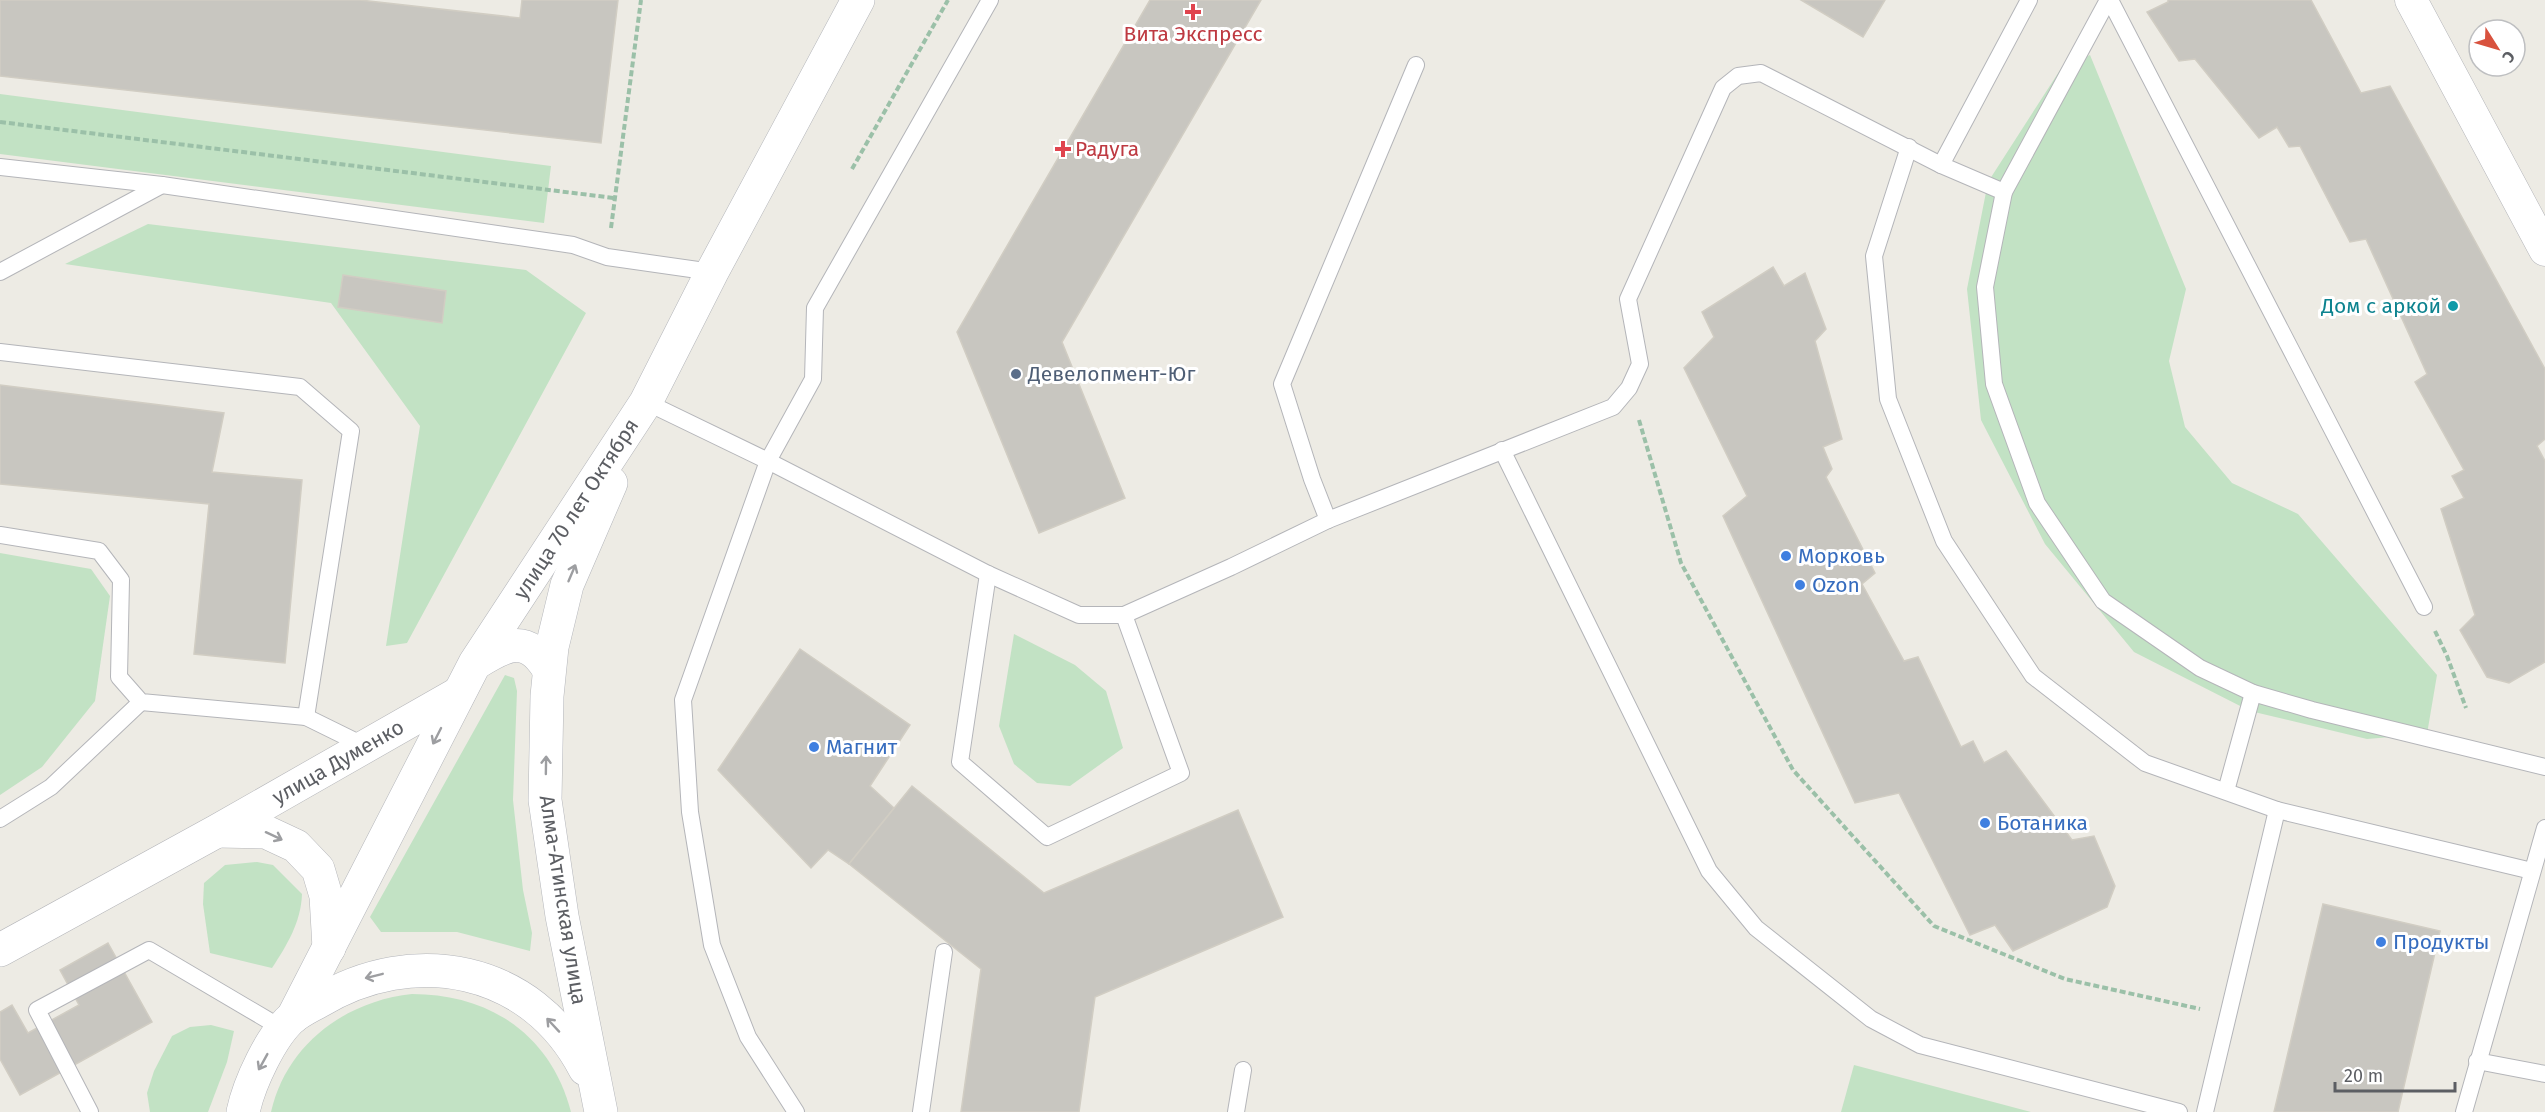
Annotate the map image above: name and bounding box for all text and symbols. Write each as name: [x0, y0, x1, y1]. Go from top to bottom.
marker: Вита Экспресс: [1186, 5, 1200, 19]
north arrow: [2467, 18, 2527, 78]
place label: Вита Экспресс: [1124, 21, 1262, 47]
text: С: [2498, 47, 2519, 67]
place label: Радуга: [1075, 136, 1139, 162]
marker: Радуга: [1056, 142, 1070, 156]
place label: Дом с аркой: [2320, 293, 2441, 319]
marker: Дом с аркой: [2446, 299, 2460, 313]
place label: Девелопмент-Юг: [1027, 361, 1195, 387]
marker: Девелопмент-Юг: [1009, 367, 1023, 381]
street label: улица 70 лет Октября: [508, 414, 644, 604]
place label: Морковь: [1798, 543, 1885, 569]
marker: Морковь: [1779, 549, 1793, 563]
one-way arrow: [567, 565, 578, 583]
place label: Ozon: [1812, 572, 1860, 598]
marker: Ozon: [1793, 578, 1807, 592]
street label: улица Думенко: [267, 714, 409, 810]
one-way arrow: [431, 727, 443, 744]
place label: Магнит: [826, 734, 898, 760]
marker: Магнит: [807, 740, 821, 754]
one-way arrow: [540, 755, 552, 775]
street label: Алма-Атинская улица: [534, 793, 592, 1007]
place label: Ботаника: [1997, 810, 2088, 836]
marker: Ботаника: [1978, 816, 1992, 830]
one-way arrow: [265, 831, 283, 842]
place label: Продукты: [2393, 929, 2490, 955]
marker: Продукты: [2374, 935, 2388, 949]
one-way arrow: [365, 971, 384, 982]
one-way arrow: [546, 1018, 561, 1033]
one-way arrow: [257, 1052, 268, 1070]
scale bar: [2335, 1055, 2455, 1093]
text: 20 m: [2344, 1065, 2383, 1087]

